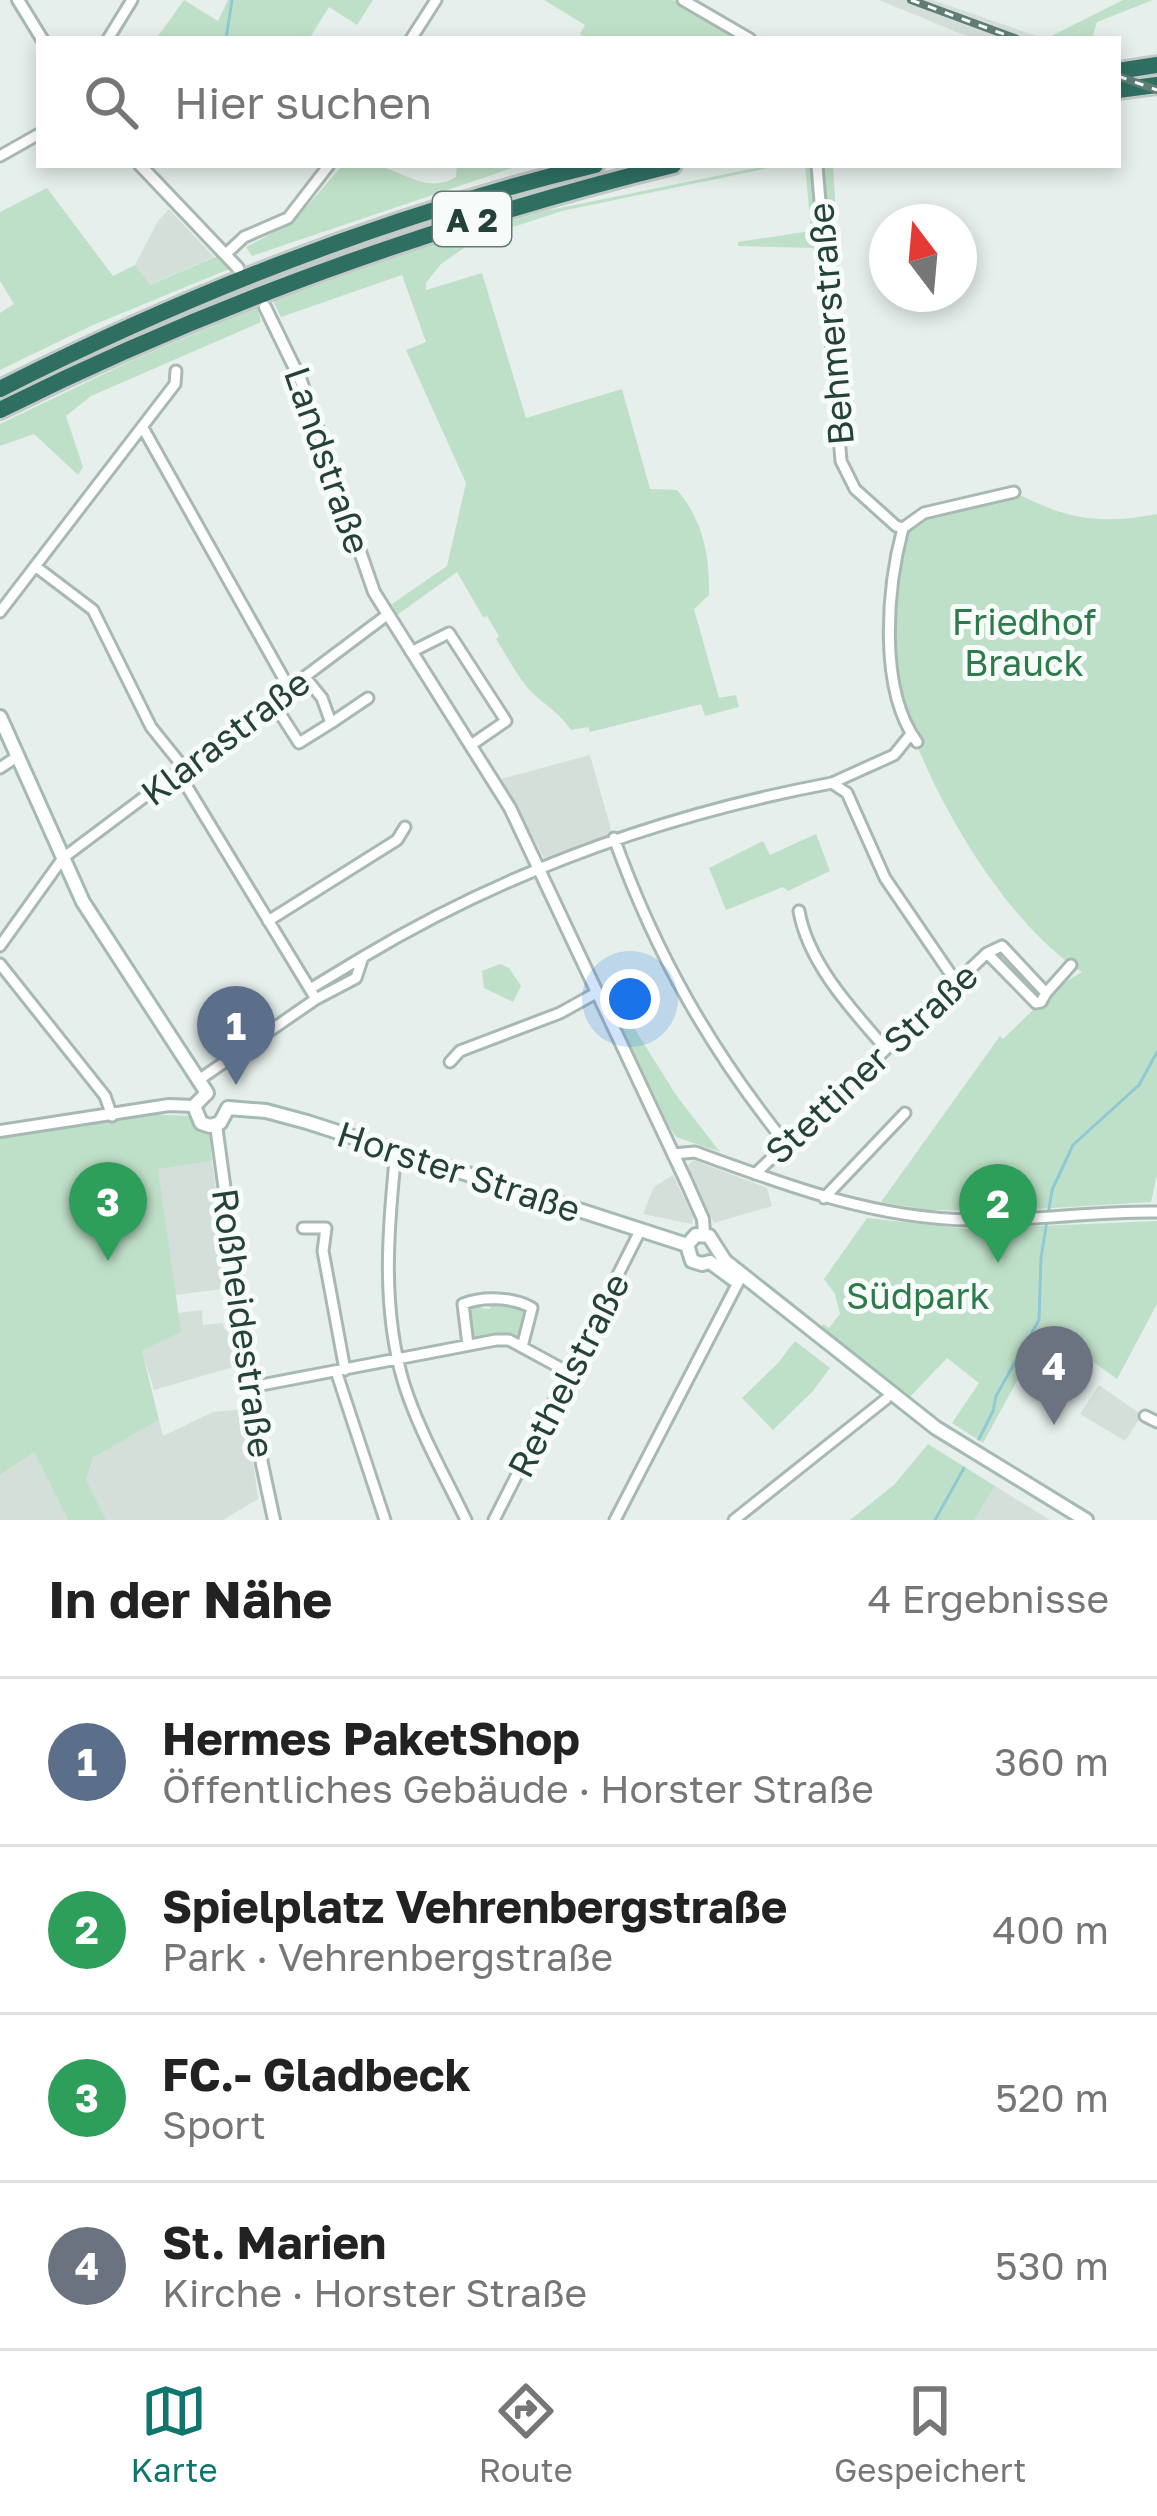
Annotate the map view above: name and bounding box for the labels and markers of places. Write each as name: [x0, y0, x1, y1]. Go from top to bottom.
pin: 1: [197, 986, 275, 1085]
pin: 3: [69, 1162, 147, 1261]
pin: 2: [959, 1164, 1037, 1263]
pin: 4: [1015, 1326, 1093, 1425]

